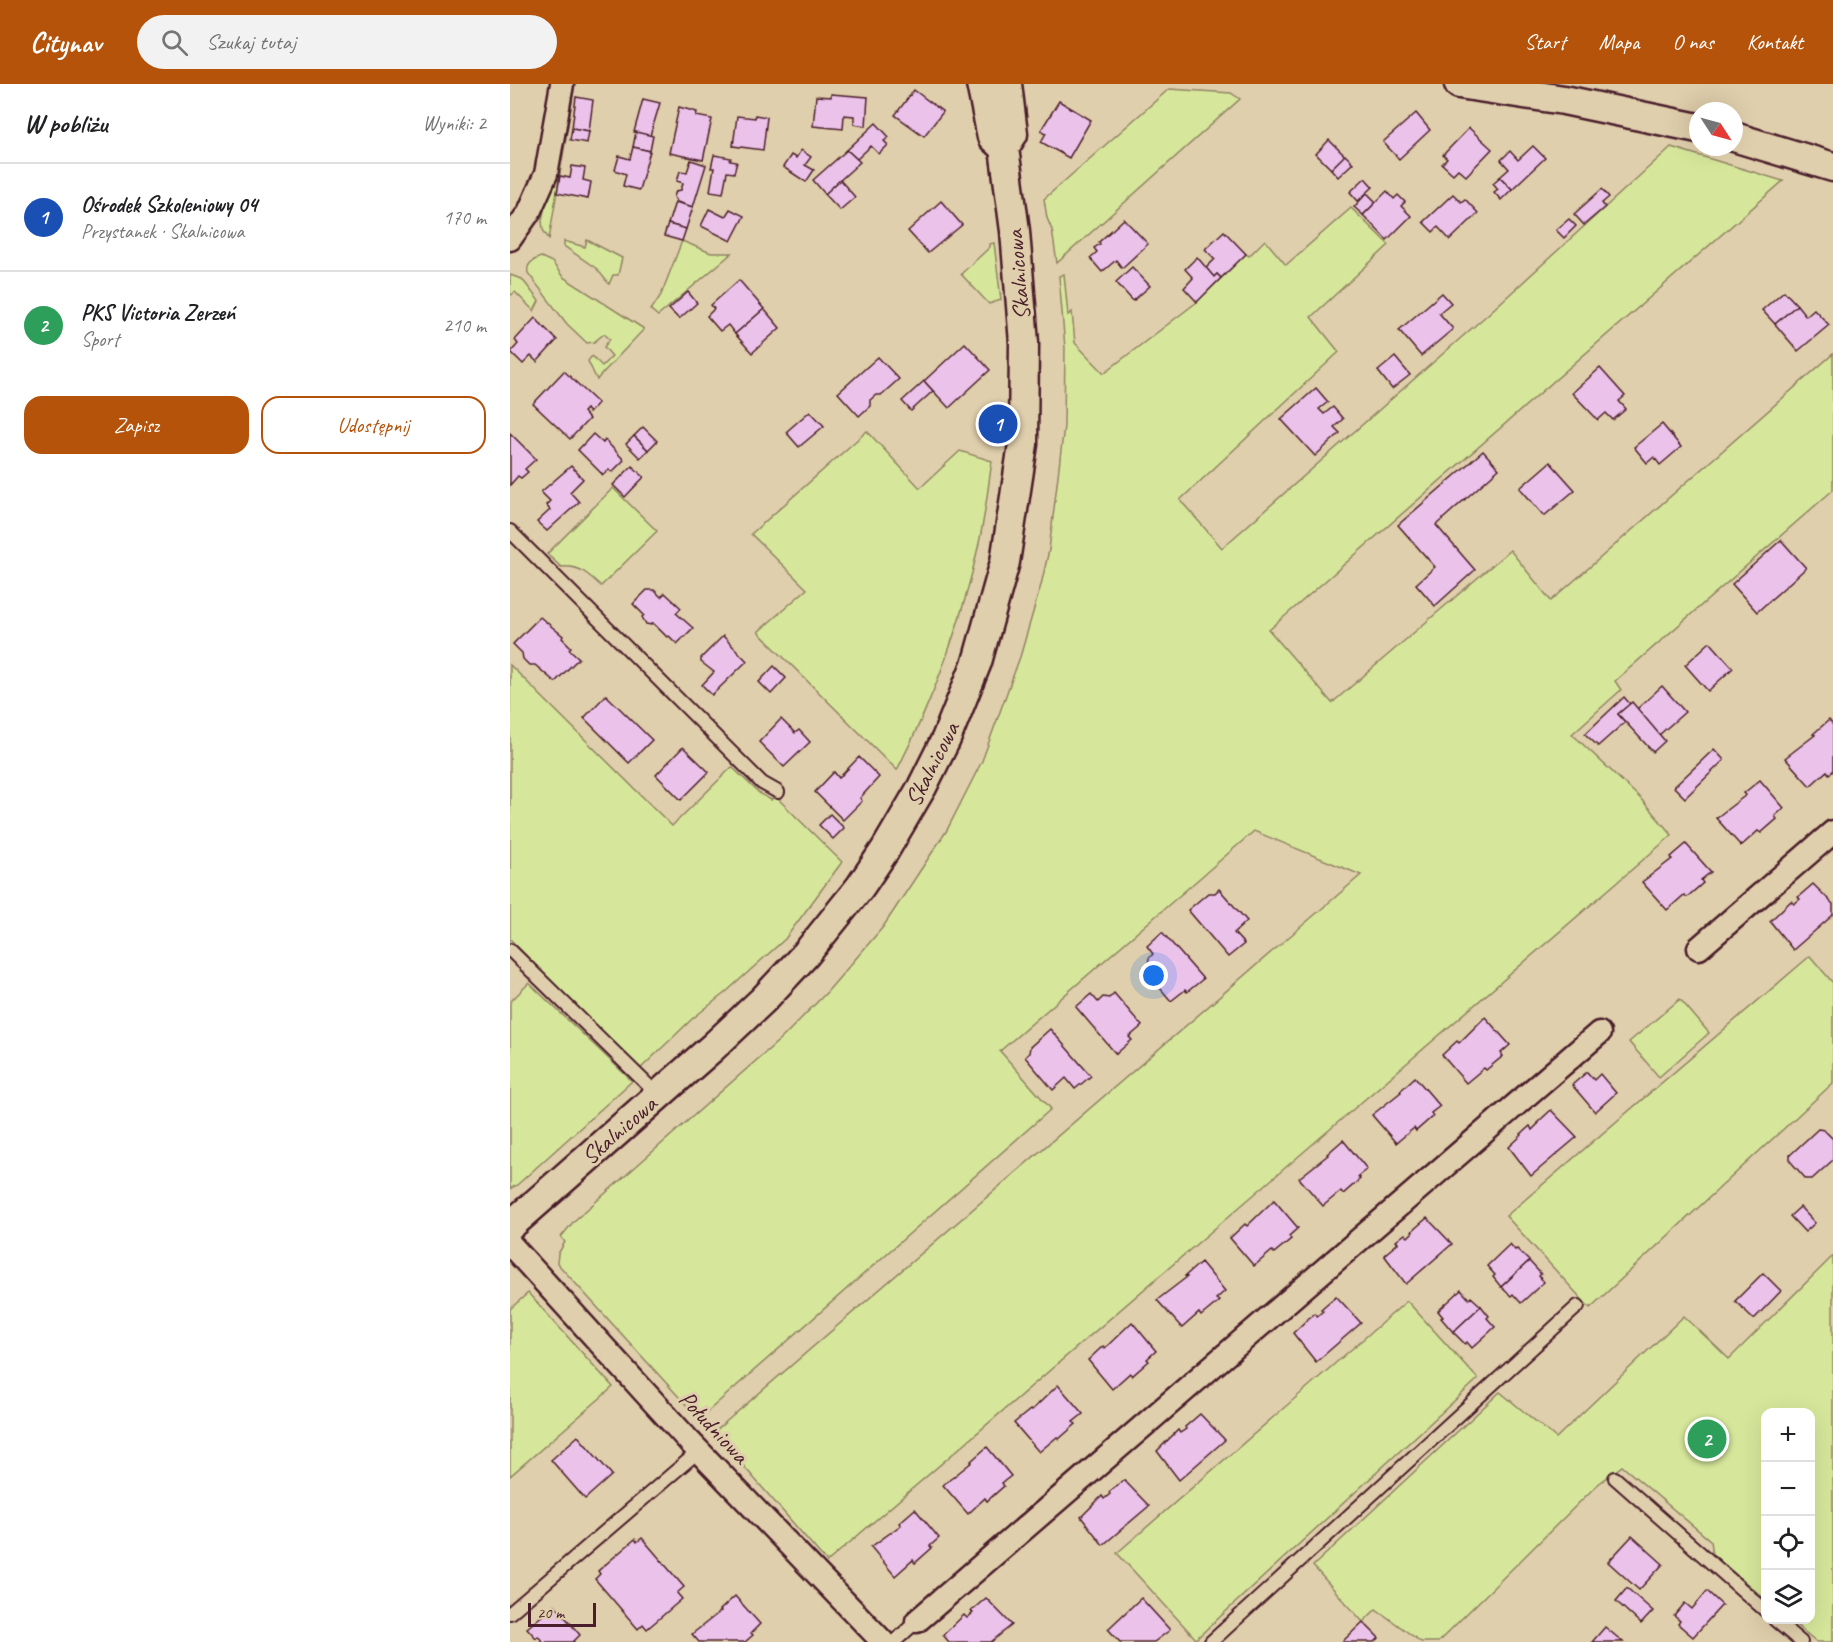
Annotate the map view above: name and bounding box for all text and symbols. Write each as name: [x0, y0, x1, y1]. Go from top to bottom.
search box: [137, 15, 557, 69]
text: Citynav: [30, 25, 101, 60]
icon: search: [158, 26, 191, 59]
text: Szukaj tutaj: [206, 28, 296, 56]
text: Start: [1525, 29, 1566, 55]
text: Mapa: [1599, 29, 1639, 55]
text: O nas: [1672, 29, 1714, 55]
text: Kontakt: [1747, 29, 1803, 55]
north arrow: [1689, 102, 1743, 156]
text: W pobliżu: [24, 107, 107, 140]
text: Wyniki: 2: [423, 111, 486, 136]
text: Ośrodek Szkoleniowy 04: [81, 191, 257, 219]
text: 1: [39, 205, 48, 230]
text: 170 m: [443, 205, 486, 230]
text: Przystanek · Skalnicowa: [81, 219, 244, 244]
street label: Skalnicowa: [999, 227, 1037, 321]
text: PKS Victoria Zerzeń: [81, 299, 235, 327]
text: 2: [39, 313, 48, 338]
text: 210 m: [443, 313, 486, 338]
text: Sport: [81, 327, 119, 352]
button: Zapisz: [24, 396, 249, 454]
button: Udostępnij: [261, 396, 486, 454]
pin: 1: [978, 402, 1018, 446]
street label: Skalnicowa: [898, 716, 967, 811]
your location: [1139, 961, 1168, 990]
street label: Skalnicowa: [575, 1088, 664, 1171]
street label: Południowa: [673, 1384, 756, 1471]
map controls: [1761, 1408, 1815, 1624]
button: +: [1761, 1408, 1815, 1462]
pin: 2: [1688, 1416, 1726, 1462]
button: −: [1761, 1462, 1815, 1516]
button: locate: [1761, 1516, 1815, 1570]
button: layers: [1761, 1570, 1815, 1624]
scale bar: [528, 1600, 596, 1628]
text: 20 m: [537, 1603, 564, 1623]

